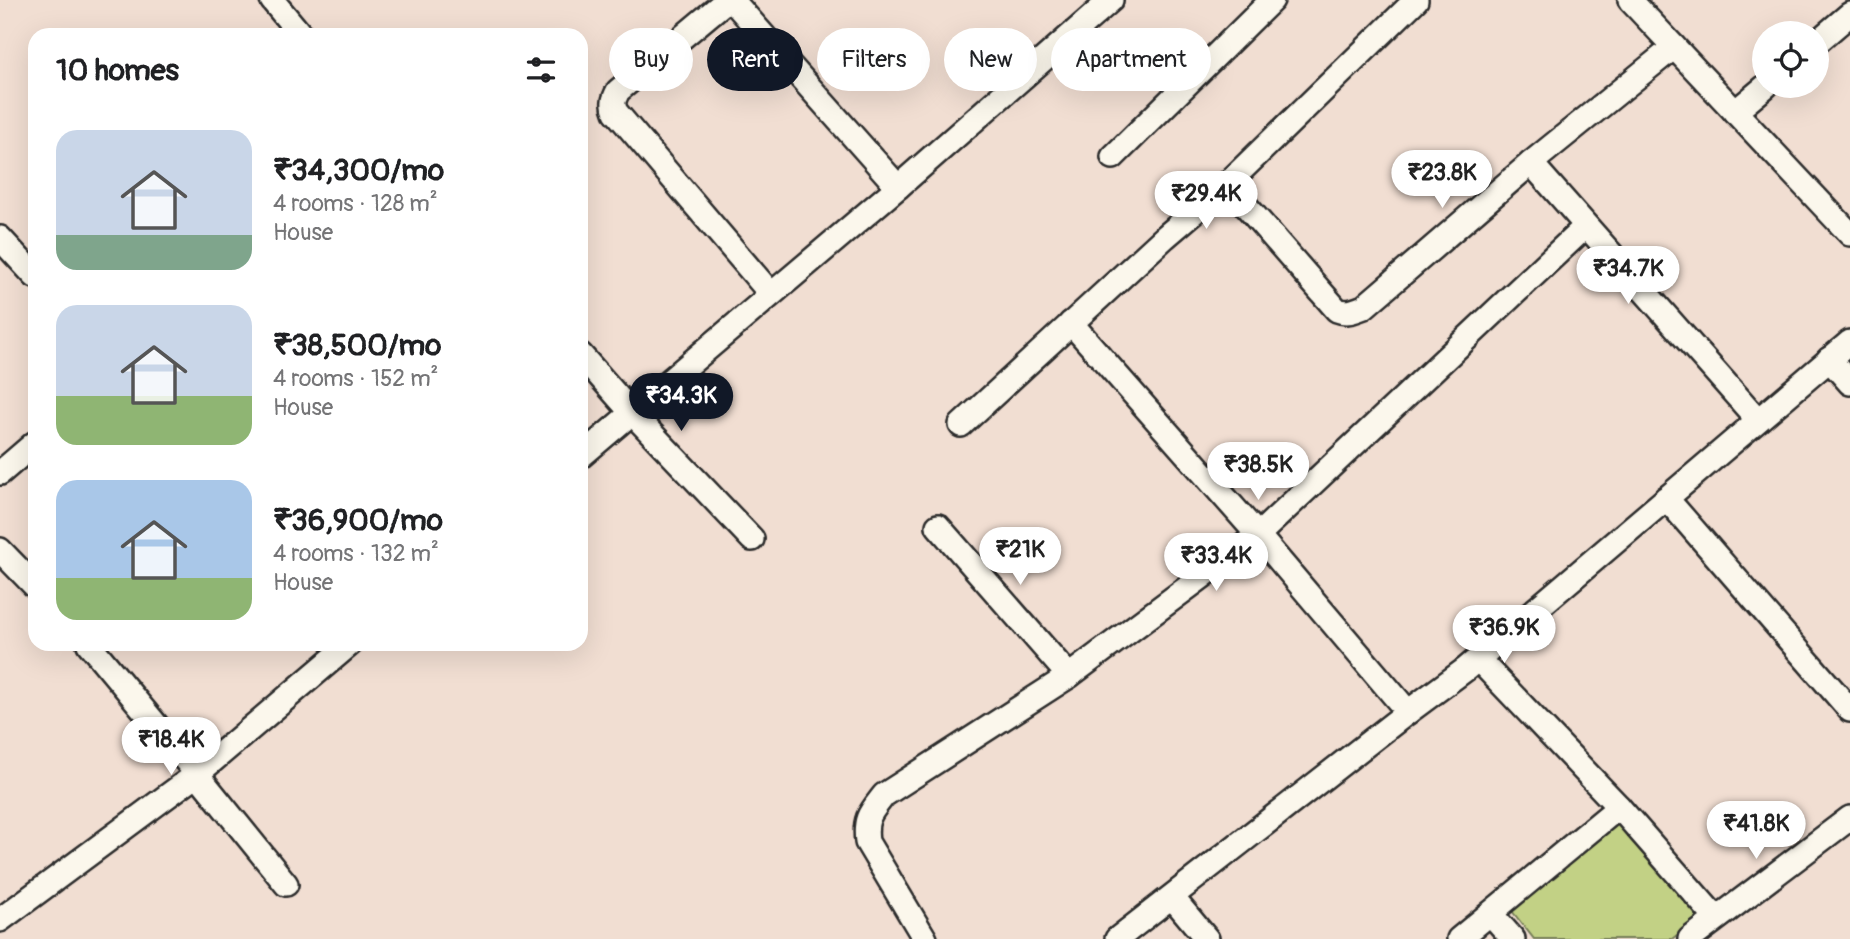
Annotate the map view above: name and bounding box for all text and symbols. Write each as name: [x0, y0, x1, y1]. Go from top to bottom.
map controls: [1752, 21, 1829, 98]
button: locate: [1752, 21, 1829, 98]
chip: Buy: [609, 28, 693, 91]
chip: Rent: [707, 28, 803, 91]
chip: Filters: [817, 28, 930, 91]
chip: New: [944, 28, 1037, 91]
chip: Apartment: [1051, 28, 1211, 91]
icon: filters: [522, 51, 560, 89]
text: 10 homes: [56, 52, 179, 89]
pin: ₹23.8K: [1385, 150, 1499, 210]
text: ₹34,300/mo: [273, 152, 444, 189]
icon: home: [112, 158, 196, 242]
text: ₹23.8K: [1407, 158, 1477, 187]
pin: ₹29.4K: [1149, 172, 1263, 231]
text: ₹29.4K: [1171, 179, 1241, 208]
text: 4 rooms · 128 m²: [273, 189, 438, 218]
text: House: [273, 218, 333, 247]
pin: ₹34.7K: [1571, 246, 1685, 306]
text: ₹34.7K: [1592, 254, 1664, 283]
text: ₹38,500/mo: [273, 327, 441, 364]
icon: home: [112, 333, 196, 417]
text: 4 rooms · 152 m²: [273, 364, 439, 393]
pin: ₹34.3K: [624, 374, 738, 433]
text: ₹34.3K: [645, 381, 717, 410]
text: House: [273, 393, 333, 422]
pin: ₹38.5K: [1201, 442, 1315, 502]
text: ₹38.5K: [1223, 450, 1293, 479]
text: ₹36,900/mo: [273, 502, 443, 539]
icon: home: [112, 508, 196, 592]
pin: ₹21K: [979, 528, 1061, 587]
pin: ₹33.4K: [1159, 534, 1273, 593]
text: ₹21K: [995, 535, 1045, 564]
text: 4 rooms · 132 m²: [273, 539, 439, 568]
text: ₹33.4K: [1180, 541, 1252, 570]
text: House: [273, 568, 333, 597]
pin: ₹36.9K: [1447, 606, 1561, 665]
text: ₹36.9K: [1469, 613, 1539, 642]
pin: ₹18.4K: [114, 718, 228, 777]
text: ₹18.4K: [138, 725, 204, 754]
pin: ₹41.8K: [1699, 802, 1813, 861]
text: ₹41.8K: [1723, 809, 1789, 838]

